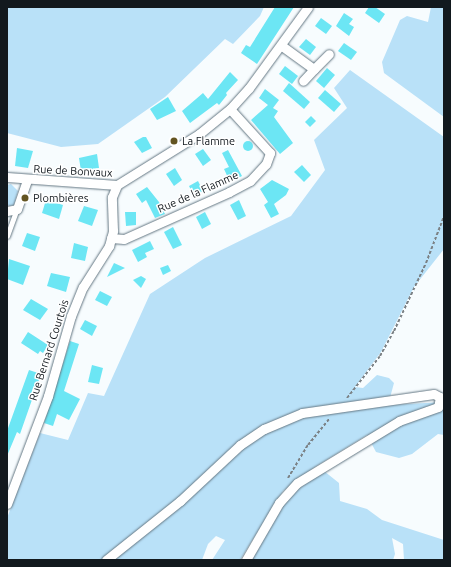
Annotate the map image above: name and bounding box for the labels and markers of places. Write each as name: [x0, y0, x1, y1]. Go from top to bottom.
place label: La Flamme: [182, 134, 235, 148]
marker: La Flamme: [169, 136, 179, 146]
place label: Plombières: [33, 191, 89, 205]
marker: Plombières: [20, 193, 30, 203]

